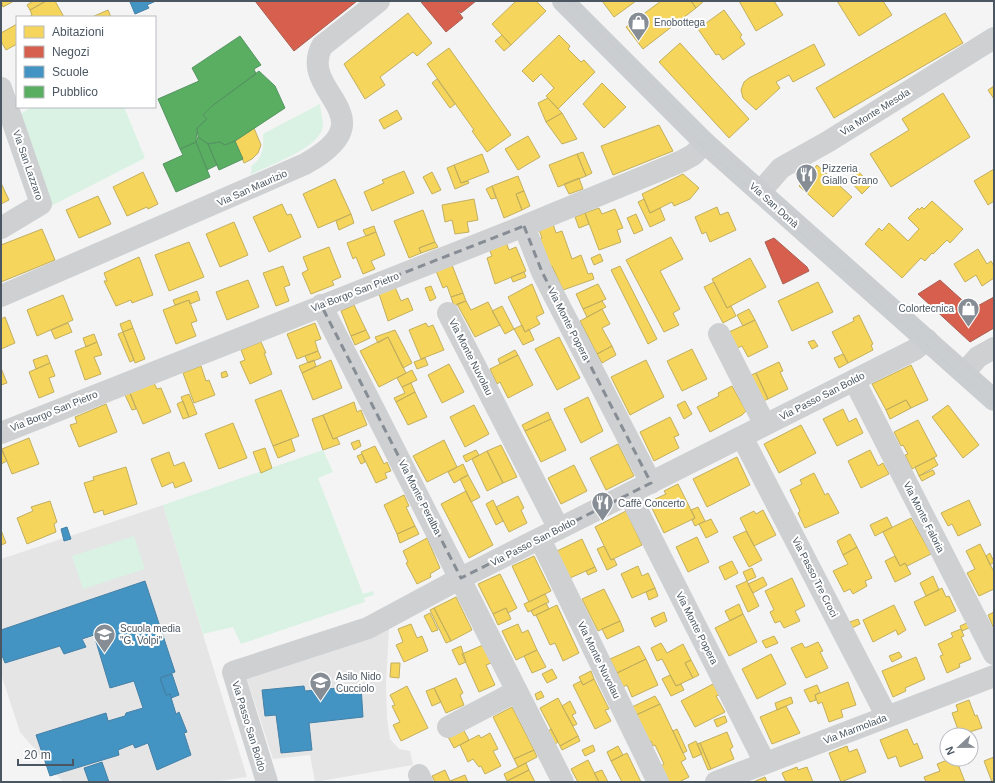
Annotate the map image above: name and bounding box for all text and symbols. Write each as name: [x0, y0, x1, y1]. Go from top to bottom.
shop icon: Enobottega: [625, 9, 651, 42]
legend: [16, 16, 156, 108]
place label: Enobottega: [654, 17, 706, 28]
text: Abitazioni: [52, 25, 104, 39]
text: Negozi: [52, 45, 89, 59]
text: Scuole: [52, 65, 89, 79]
text: Pubblico: [52, 85, 98, 99]
street label: Via Monte Mesola: [838, 86, 912, 138]
street label: Via San Lazzaro: [11, 129, 45, 202]
restaurant icon: Pizzeria Giallo Grano: [794, 161, 820, 194]
place label: Pizzeria Giallo Grano: [822, 163, 879, 186]
street label: Via San Maurizio: [215, 167, 289, 208]
street label: Via San Donà: [747, 180, 801, 230]
street label: Via Borgo San Pietro: [310, 270, 401, 314]
street label: Via Monte Popera: [546, 286, 592, 362]
shop icon: Colortecnica: [956, 295, 982, 328]
place label: Colortecnica: [898, 303, 954, 314]
street label: Via Monte Nuvolau: [447, 317, 495, 397]
street label: Via Passo San Boldo: [778, 370, 867, 422]
street label: Via Borgo San Pietro: [9, 388, 100, 434]
street label: Via Monte Peralba: [396, 458, 444, 536]
street label: Via Monte Faloria: [901, 480, 947, 555]
restaurant icon: Caffè Concerto: [590, 490, 616, 523]
place label: Caffè Concerto: [618, 498, 686, 509]
street label: Via Passo San Boldo: [489, 516, 578, 568]
street label: Via Passo Tre Croci: [790, 535, 840, 619]
street label: Via Monte Popera: [674, 590, 720, 666]
street label: Via Monte Nuvolau: [576, 620, 622, 700]
school or university icon: Scuola media "G. Volpi": [92, 621, 118, 654]
place label: Scuola media "G. Volpi": [120, 623, 181, 646]
school or university icon: Asilo Nido Cucciolo: [307, 669, 333, 702]
place label: Asilo Nido Cucciolo: [336, 671, 381, 694]
street label: Via Passo San Boldo: [230, 680, 268, 773]
street label: Via Marmolada: [822, 712, 889, 746]
north arrow: [939, 727, 979, 767]
scale bar: [18, 741, 73, 767]
text: N: [943, 745, 957, 757]
text: 20 m: [24, 748, 51, 762]

